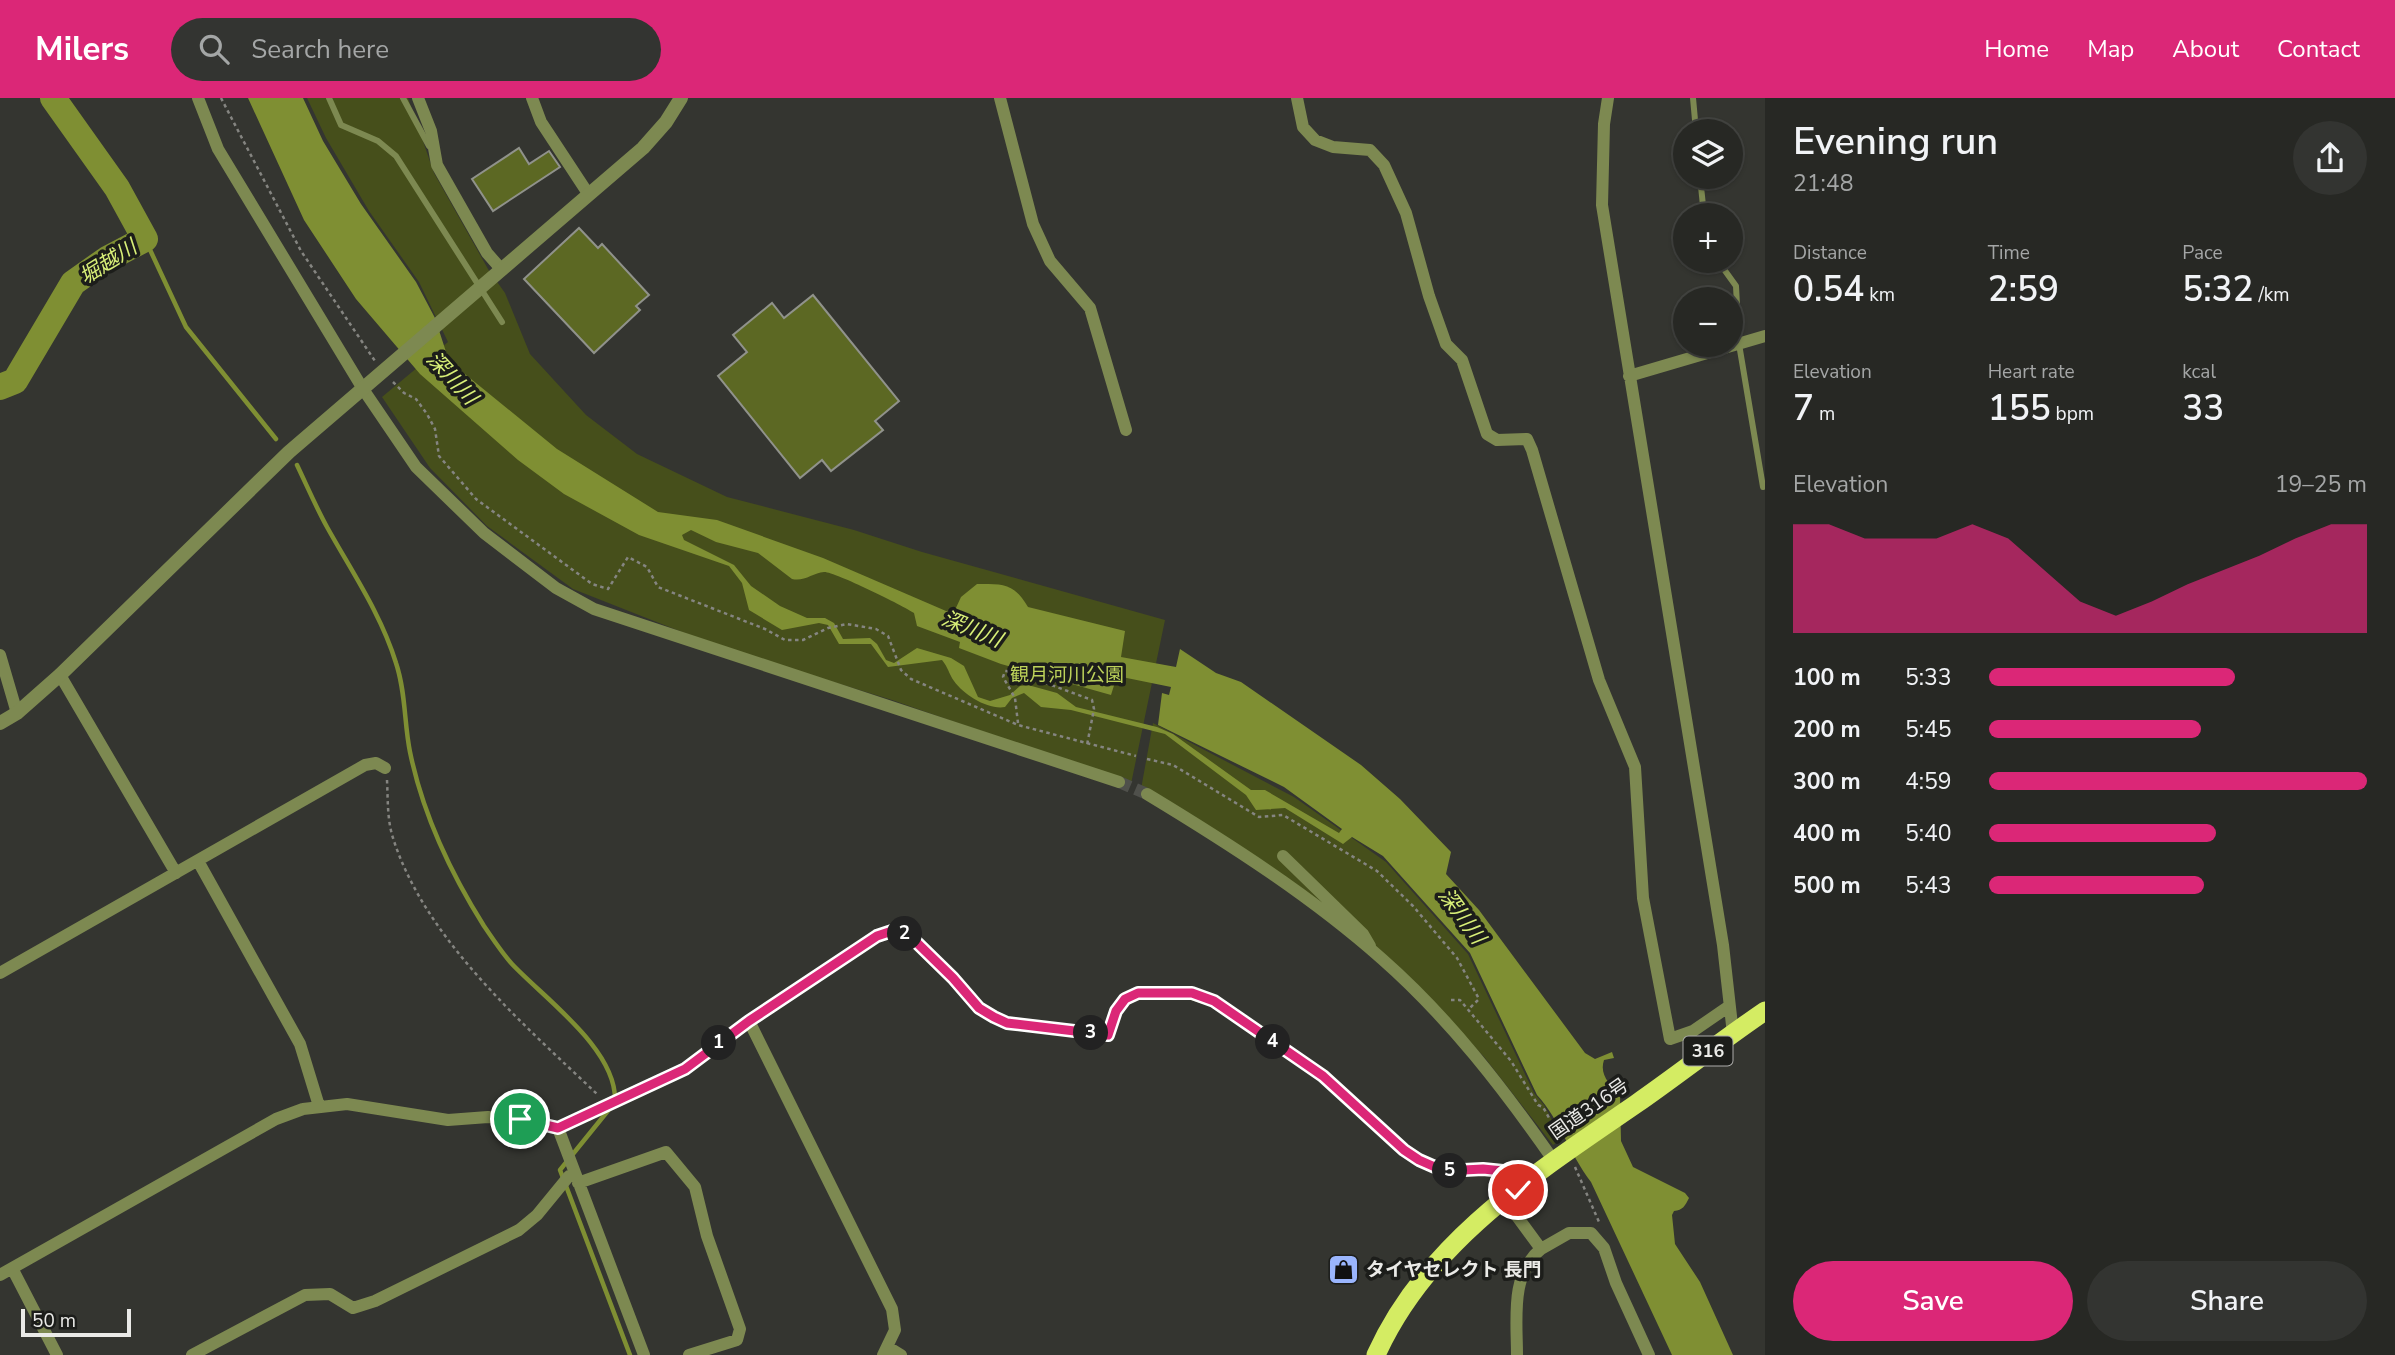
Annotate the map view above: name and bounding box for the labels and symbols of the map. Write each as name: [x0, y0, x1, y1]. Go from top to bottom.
water label: 堀越川: [74, 232, 144, 291]
water label: 深川川: [420, 345, 485, 412]
water label: 深川川: [938, 604, 1008, 655]
park label: 観月河川公園: [1010, 662, 1124, 688]
water label: 深川川: [1432, 882, 1493, 951]
pin: 2: [888, 916, 922, 952]
pin: 3: [1074, 1016, 1108, 1051]
pin: 4: [1256, 1024, 1290, 1060]
pin: 1: [702, 1026, 736, 1060]
road number: 316: [1684, 1036, 1732, 1066]
street label: 国道316号: [1544, 1072, 1634, 1146]
pin: [490, 1089, 550, 1149]
pin: 5: [1432, 1154, 1468, 1188]
pin: [1488, 1160, 1548, 1220]
shop icon: タイヤセレクト 長門: [1326, 1253, 1360, 1287]
place label: タイヤセレクト 長門: [1366, 1257, 1542, 1283]
scale bar: [21, 1306, 131, 1338]

